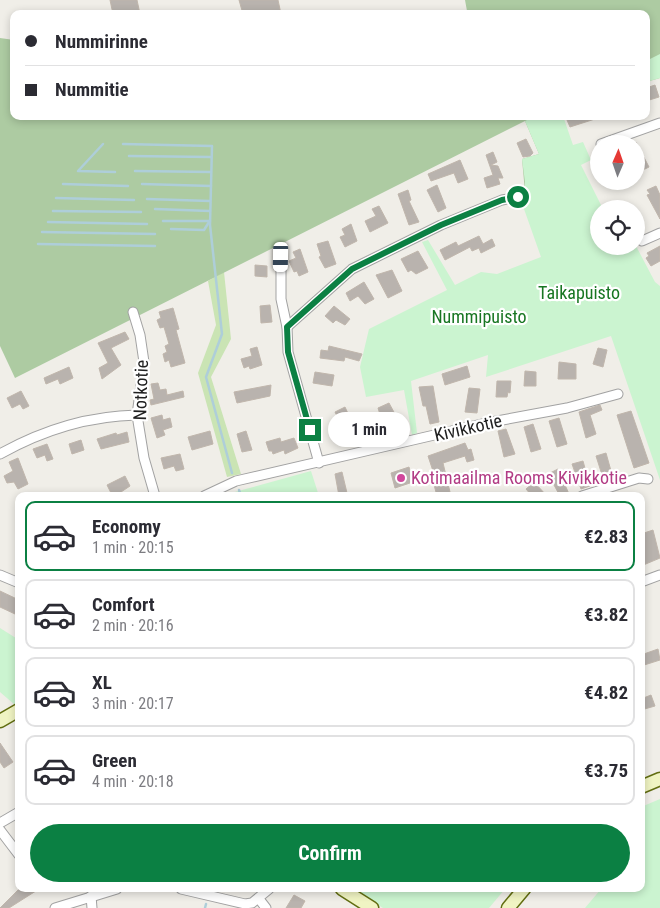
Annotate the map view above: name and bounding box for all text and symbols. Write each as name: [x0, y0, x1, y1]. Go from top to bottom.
text: Nummirinne: [55, 30, 148, 53]
text: Nummitie: [55, 78, 129, 101]
north arrow: [590, 135, 645, 190]
map controls: [590, 135, 645, 255]
route start: [507, 186, 529, 208]
button: locate: [590, 200, 645, 255]
car: [273, 242, 288, 272]
park label: Taikapuisto: [538, 282, 620, 303]
park label: Nummipuisto: [431, 306, 527, 327]
street label: Notkotie: [129, 359, 152, 421]
street label: Kivikkotie: [432, 410, 504, 445]
callout: 1 min: [328, 412, 410, 448]
route end: [299, 419, 321, 441]
text: 1 min: [351, 420, 387, 439]
place label: Kotimaailma Rooms Kivikkotie: [411, 467, 627, 488]
marker: Kotimaailma Rooms Kivikkotie: [395, 472, 407, 484]
icon: car: [32, 514, 77, 559]
text: Economy: [92, 515, 161, 538]
text: €2.83: [584, 525, 628, 548]
text: 1 min · 20:15: [92, 538, 174, 557]
icon: car: [32, 592, 77, 637]
text: Comfort: [92, 593, 155, 616]
text: €3.82: [584, 603, 628, 626]
text: 2 min · 20:16: [92, 616, 174, 635]
icon: car: [32, 670, 77, 715]
text: XL: [92, 671, 112, 694]
text: €4.82: [584, 681, 628, 704]
text: 3 min · 20:17: [92, 694, 174, 713]
icon: car: [32, 748, 77, 793]
text: Green: [92, 749, 137, 772]
text: €3.75: [584, 759, 628, 782]
text: 4 min · 20:18: [92, 772, 174, 791]
button: Confirm: [30, 824, 630, 882]

